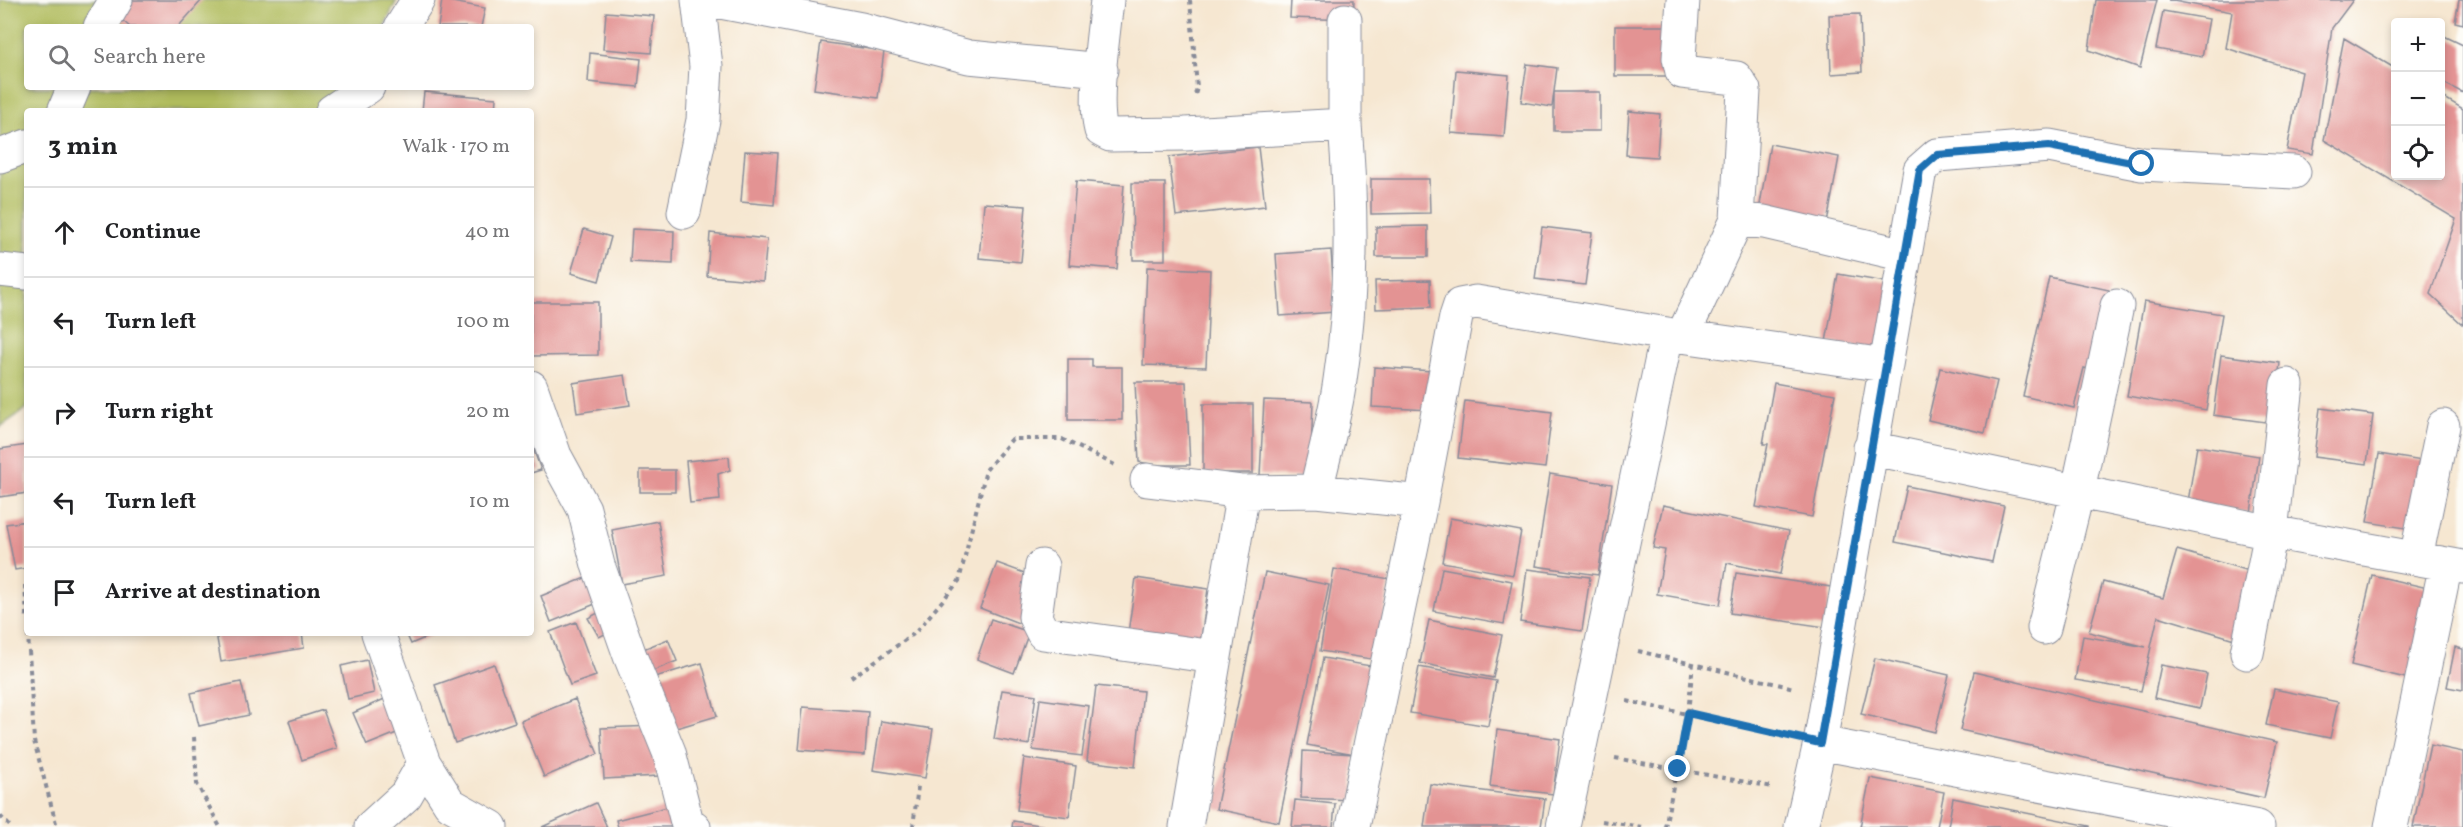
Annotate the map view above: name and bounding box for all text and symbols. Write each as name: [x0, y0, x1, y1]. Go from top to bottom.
map controls: [2391, 18, 2445, 180]
button: +: [2391, 18, 2445, 72]
search box: [24, 24, 534, 90]
icon: search: [45, 41, 78, 74]
text: Search here: [93, 42, 206, 73]
button: −: [2391, 72, 2445, 126]
button: locate: [2391, 126, 2445, 180]
text: 3 min: [48, 129, 118, 165]
text: Walk · 170 m: [402, 133, 510, 161]
route start: [2128, 150, 2154, 176]
icon: ahead: [48, 216, 81, 249]
text: Continue: [105, 217, 201, 248]
text: 40 m: [465, 218, 510, 246]
icon: left: [48, 306, 81, 339]
text: Turn left: [105, 307, 196, 338]
text: 100 m: [456, 308, 510, 336]
icon: right: [48, 396, 81, 429]
text: Turn right: [105, 397, 213, 428]
text: 20 m: [466, 398, 510, 426]
icon: left: [48, 486, 81, 519]
text: Turn left: [105, 487, 196, 518]
text: 10 m: [469, 488, 510, 516]
icon: arrive: [48, 576, 81, 609]
text: Arrive at destination: [105, 577, 321, 608]
route end: [1664, 755, 1690, 781]

